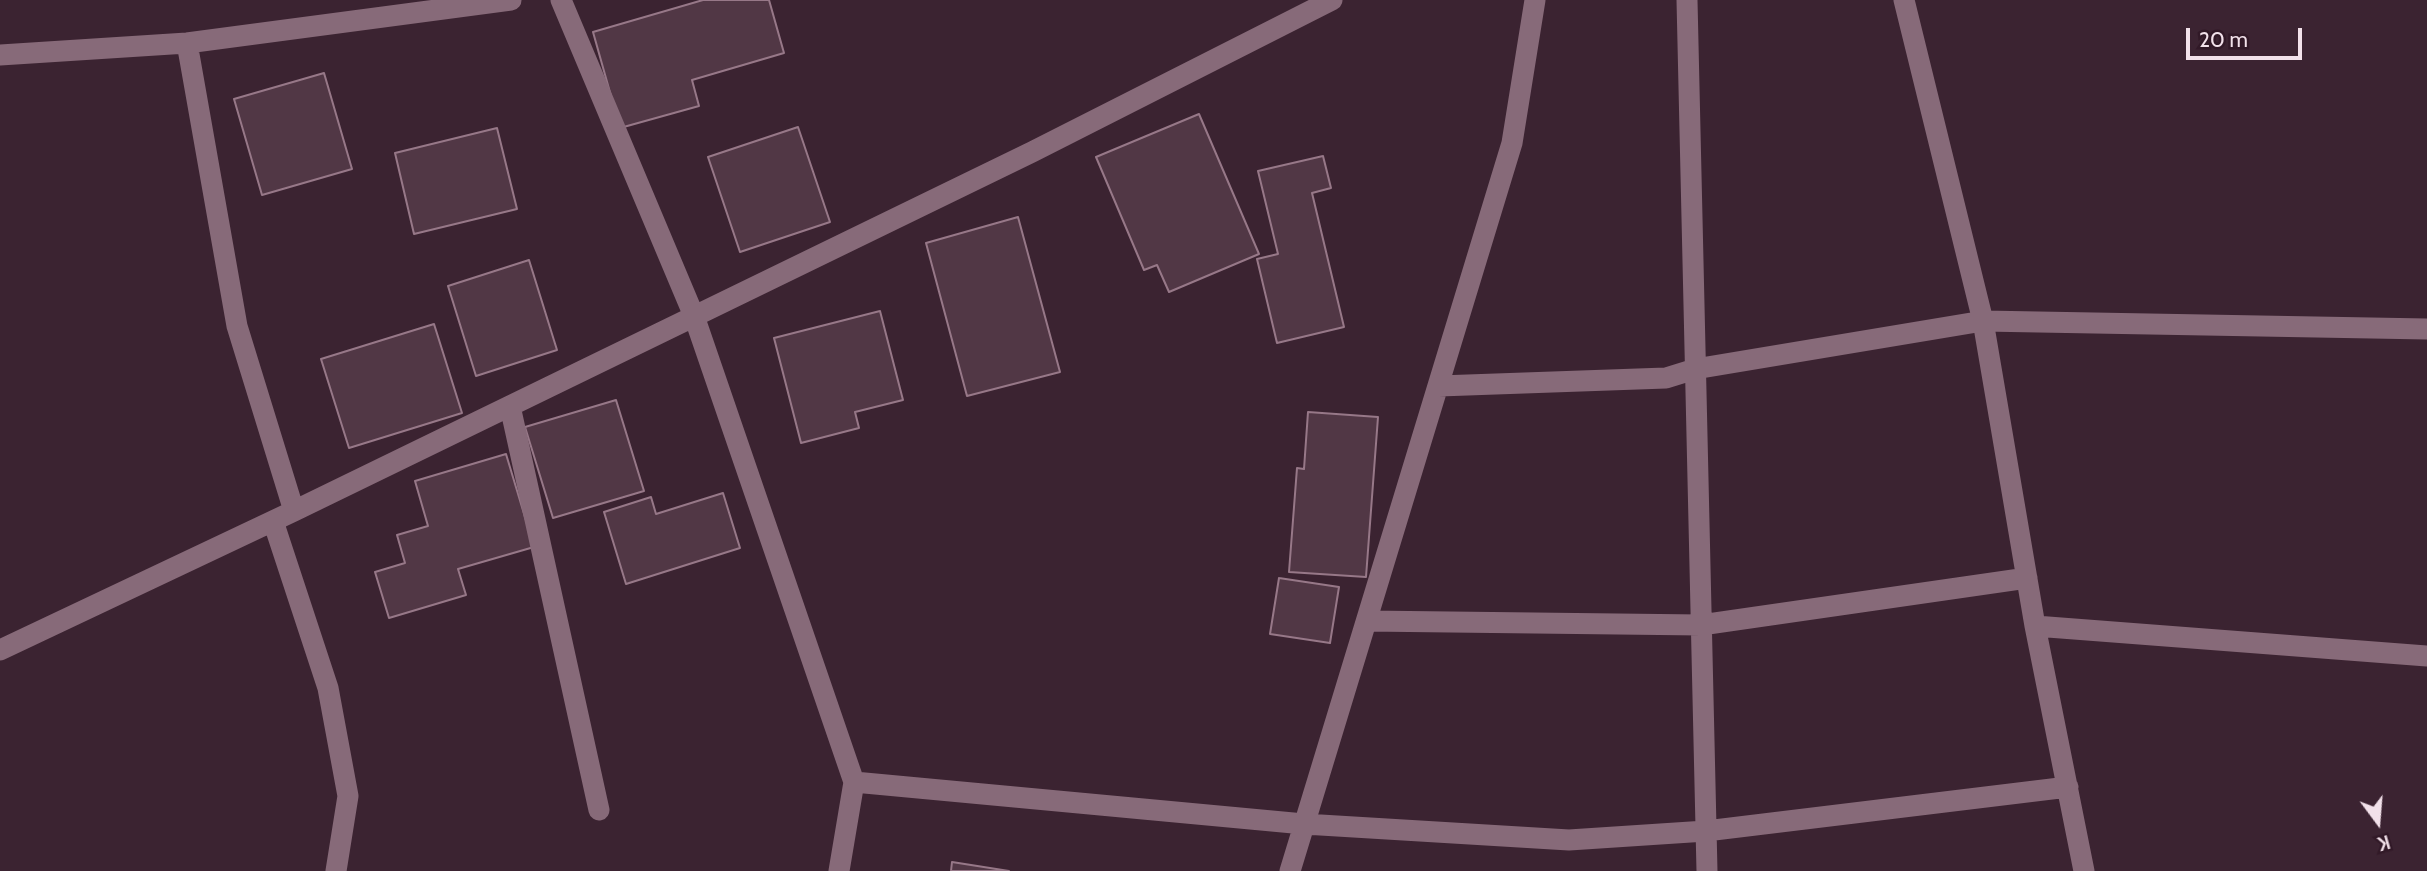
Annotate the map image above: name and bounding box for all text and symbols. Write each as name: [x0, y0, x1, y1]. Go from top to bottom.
scale bar: [2189, 14, 2304, 58]
text: 20 m: [2199, 27, 2248, 52]
north arrow: [2343, 787, 2413, 857]
text: K: [2375, 830, 2393, 855]

